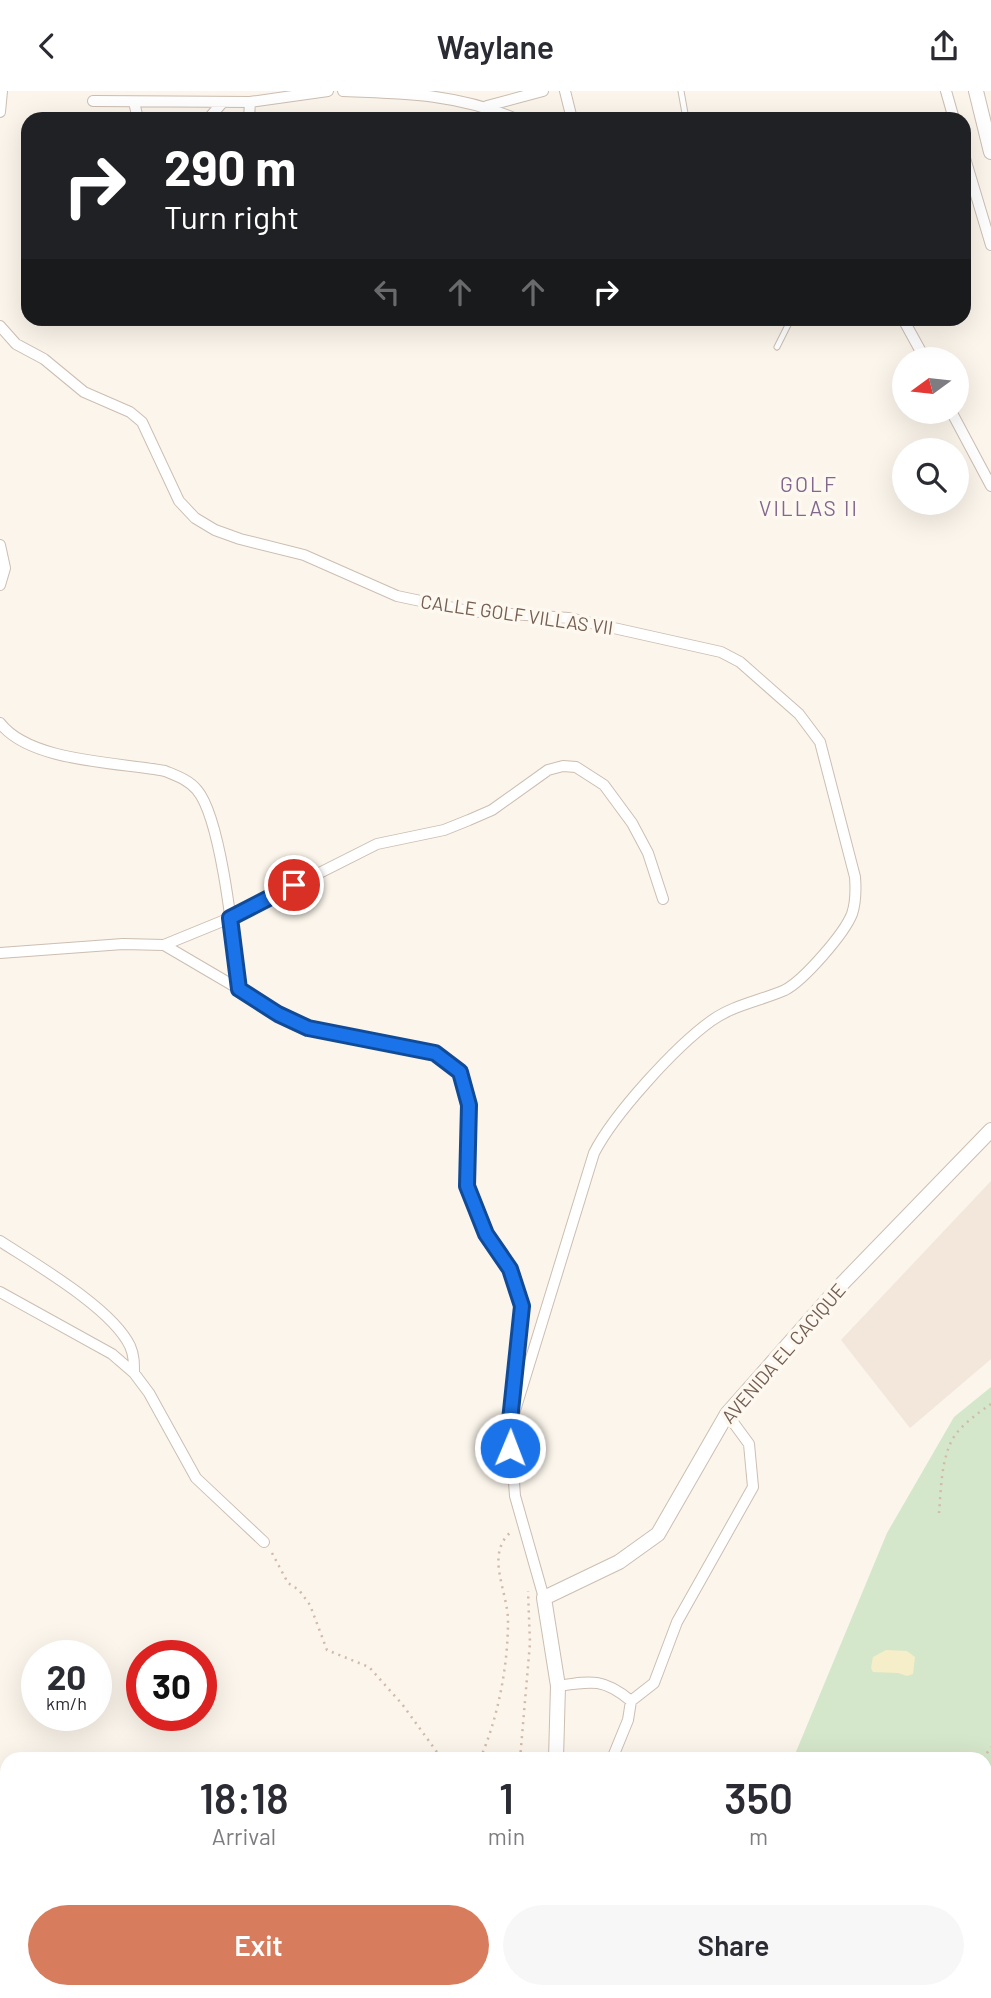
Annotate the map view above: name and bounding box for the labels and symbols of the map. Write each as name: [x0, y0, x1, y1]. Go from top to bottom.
north arrow: [892, 347, 970, 423]
district label: GOLF VILLAS II: [759, 471, 859, 520]
street label: CALLE GOLF VILLAS VII: [419, 589, 615, 639]
pin: [264, 855, 324, 915]
street label: AVENIDA EL CACIQUE: [716, 1278, 850, 1428]
position arrow: [473, 1411, 547, 1485]
speed limit sign: 30: [126, 1640, 217, 1731]

